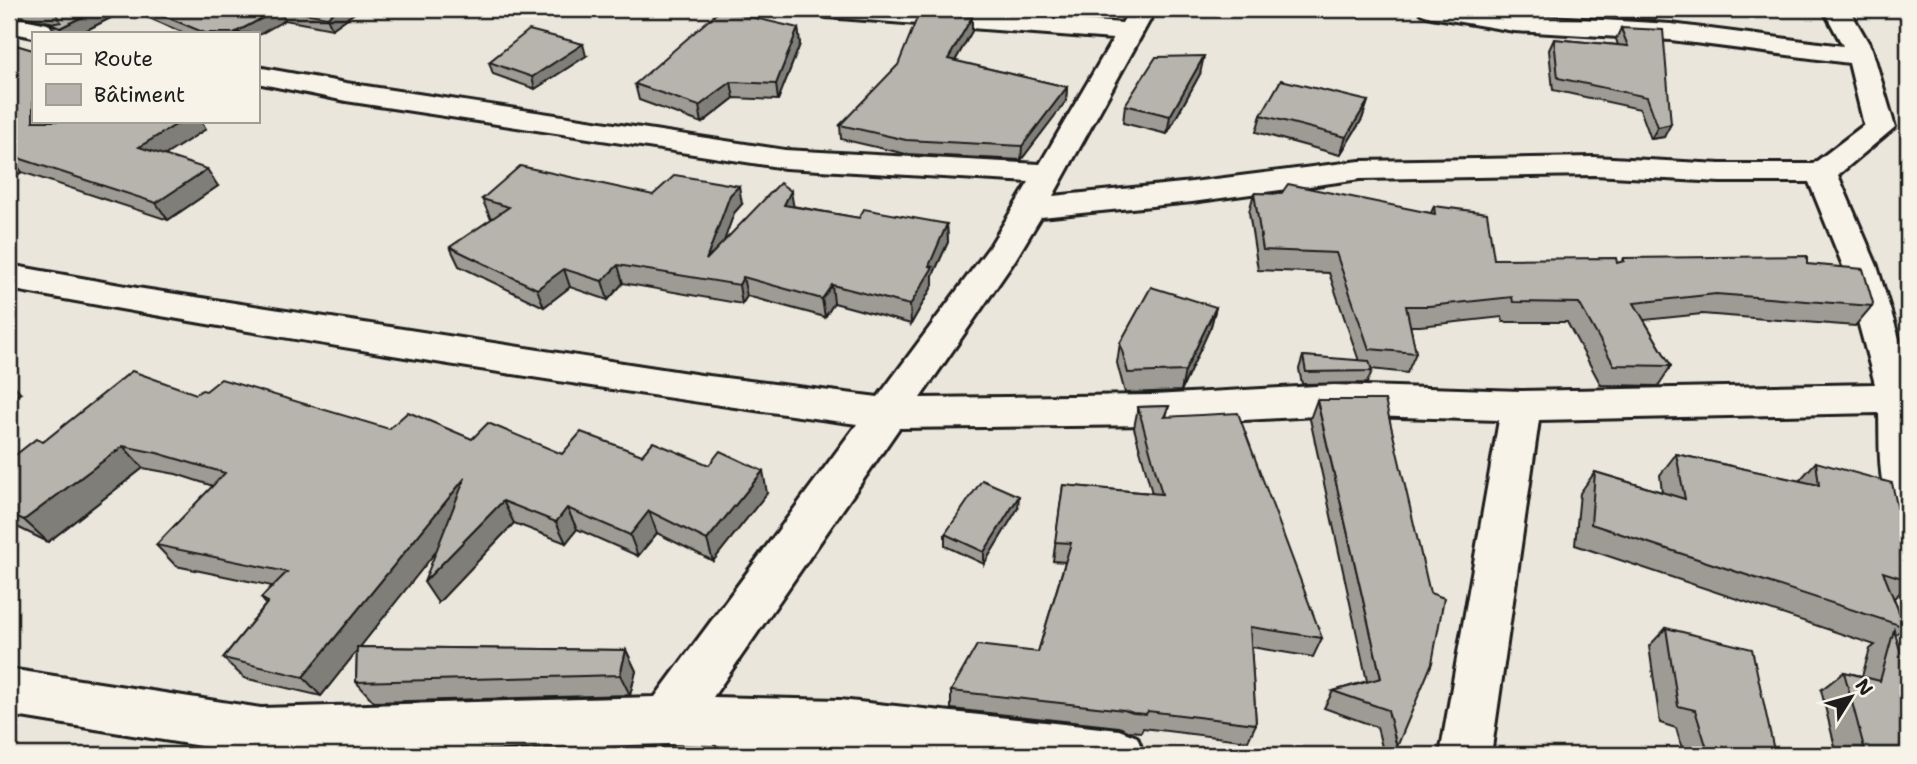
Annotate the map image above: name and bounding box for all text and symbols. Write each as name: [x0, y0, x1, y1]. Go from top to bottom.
legend: [32, 32, 259, 122]
text: Route: [94, 45, 153, 73]
text: Bâtiment: [94, 81, 185, 109]
north arrow: [1815, 662, 1885, 732]
text: N: [1850, 674, 1879, 701]

